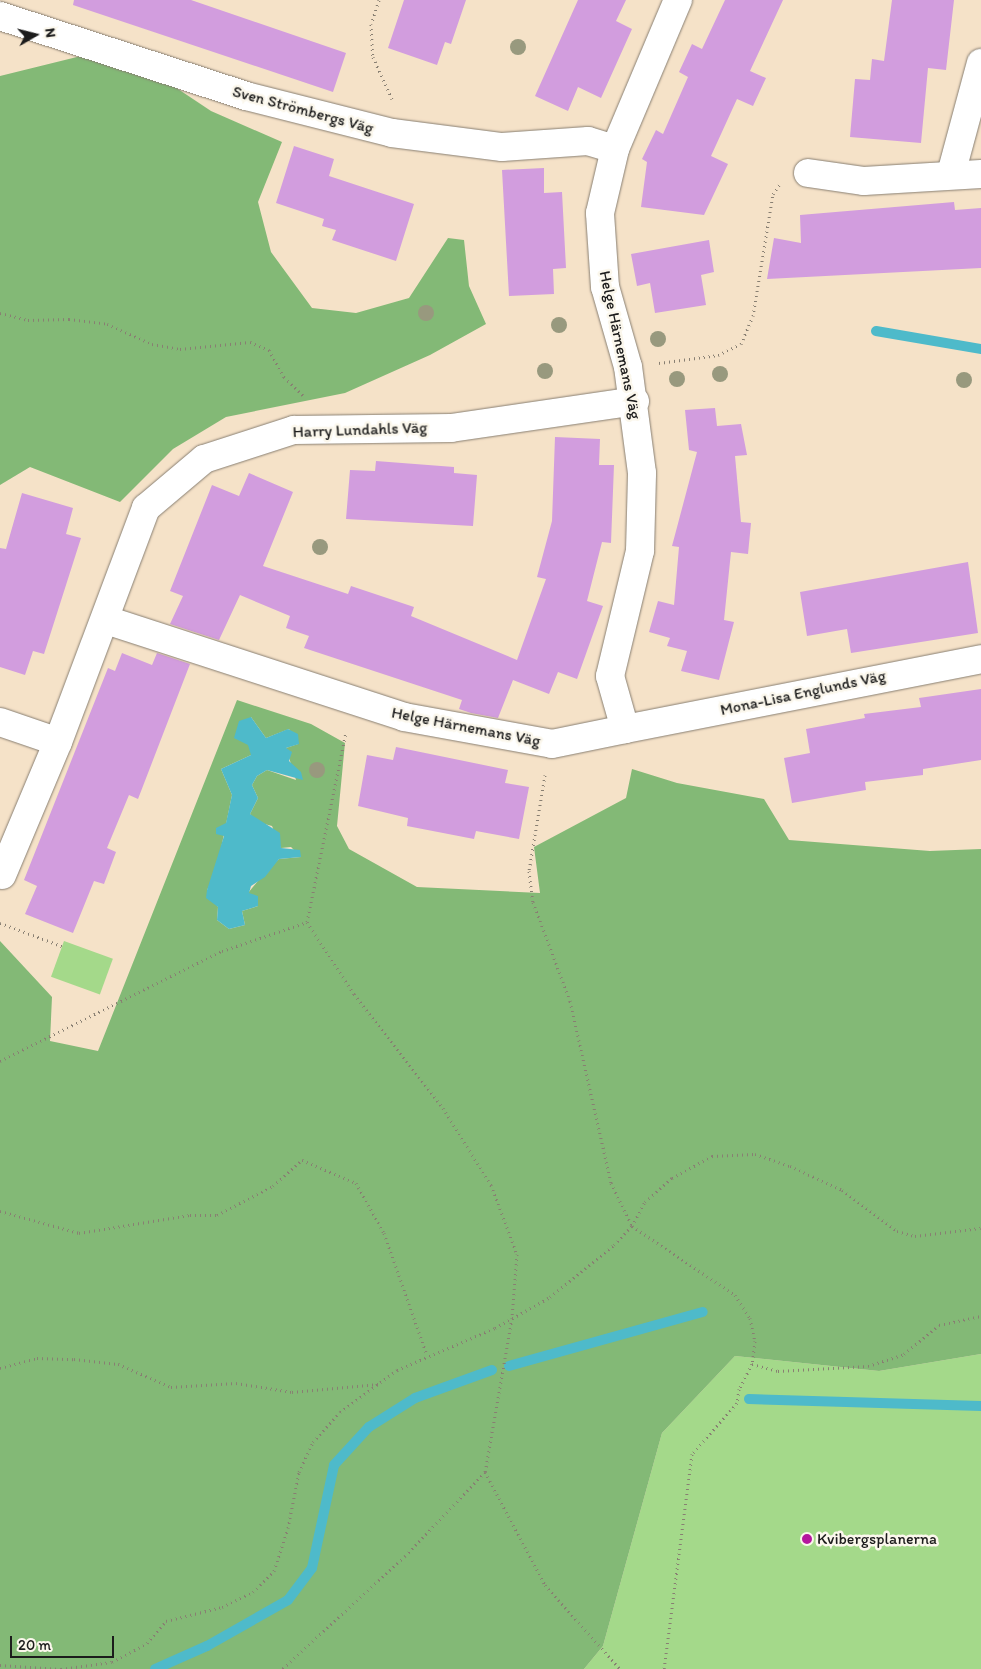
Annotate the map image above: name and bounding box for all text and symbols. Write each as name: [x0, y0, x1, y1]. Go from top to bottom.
north arrow: [10, 10, 60, 60]
text: N: [41, 27, 59, 39]
street label: Sven Strömbergs Väg: [230, 82, 376, 138]
street label: Helge Härnemans Väg: [595, 269, 645, 421]
street label: Harry Lundahls Väg: [293, 418, 427, 442]
street label: Mona-Lisa Englunds Väg: [719, 666, 887, 720]
street label: Helge Härnemans Väg: [390, 703, 542, 751]
place label: Kvibergsplanerna: [817, 1529, 937, 1549]
marker: Kvibergsplanerna: [801, 1533, 813, 1545]
scale bar: [12, 1626, 116, 1658]
text: 20 m: [18, 1636, 51, 1654]

